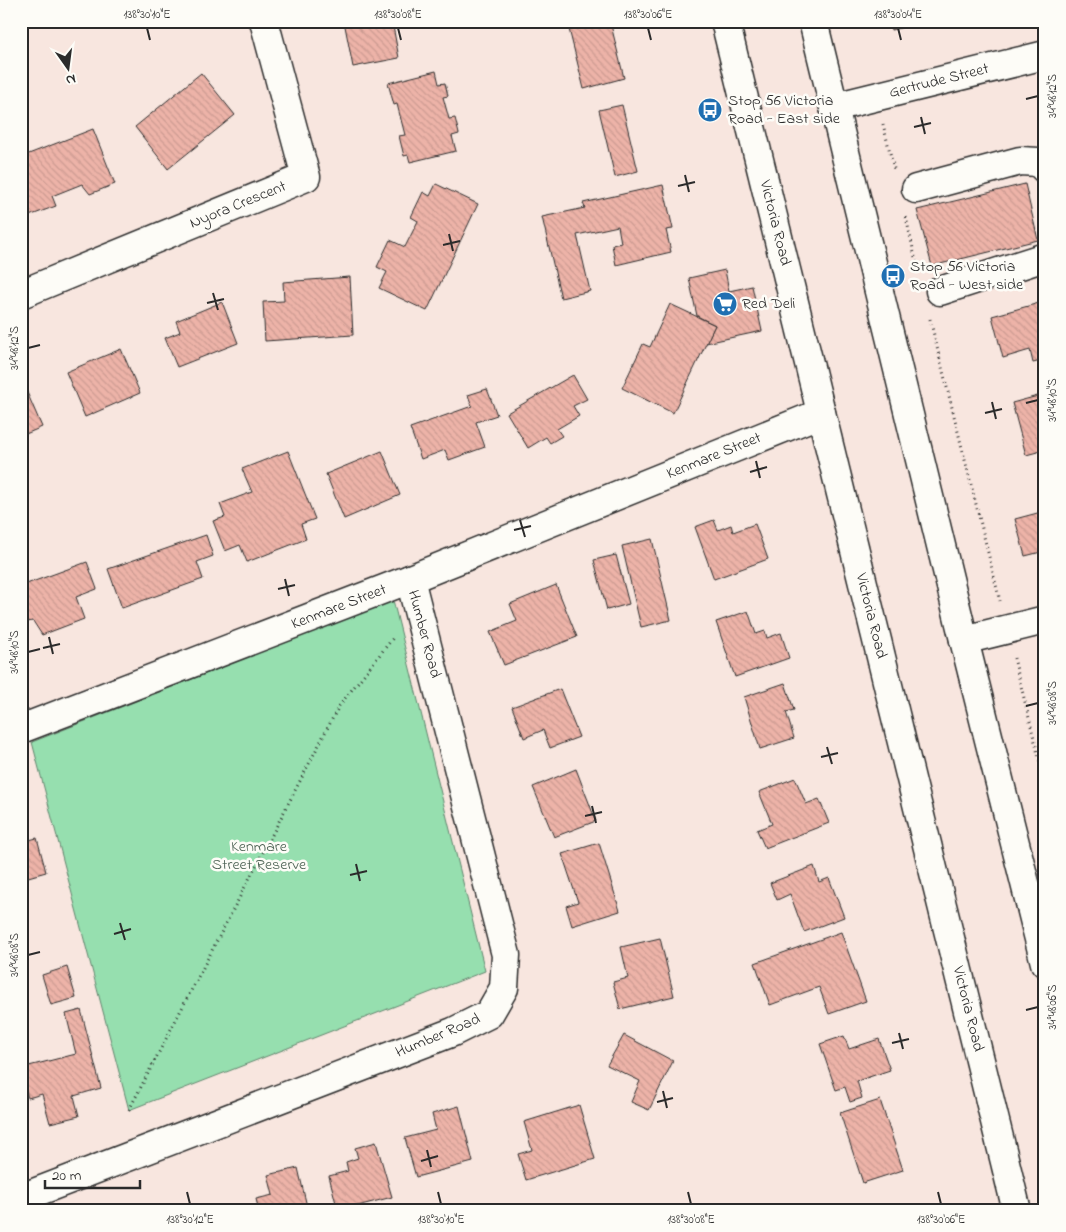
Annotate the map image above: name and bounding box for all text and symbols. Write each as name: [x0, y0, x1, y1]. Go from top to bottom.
text: 138°30'10"E: [124, 6, 170, 24]
text: 138°30'08"E: [374, 6, 422, 24]
text: 138°30'06"E: [624, 6, 672, 24]
text: 138°30'04"E: [874, 6, 922, 24]
north arrow: [42, 42, 92, 92]
street label: Gertrude Street: [887, 57, 992, 105]
text: N: [64, 68, 78, 90]
text: 34°48'12"S: [1044, 74, 1062, 118]
place label: Stop 56 Victoria Road - East side: [728, 89, 841, 131]
bus stop icon: Stop 56 Victoria Road - East side: [697, 97, 723, 123]
street label: Nyora Crescent: [186, 174, 291, 235]
street label: Victoria Road: [753, 177, 797, 268]
place label: Stop 56 Victoria Road - West side: [910, 255, 1024, 297]
bus stop icon: Stop 56 Victoria Road - West side: [880, 263, 906, 289]
supermarket icon: Red Deli: [712, 291, 738, 317]
place label: Red Deli: [742, 292, 796, 316]
text: 34°48'12"S: [6, 326, 24, 370]
text: 34°48'10"S: [1044, 378, 1062, 422]
street label: Kenmare Street: [663, 426, 766, 486]
street label: Victoria Road: [849, 570, 893, 661]
street label: Kenmare Street: [288, 578, 391, 636]
street label: Humber Road: [401, 587, 447, 681]
text: 34°48'10"S: [6, 630, 24, 674]
text: 34°48'08"S: [1044, 681, 1062, 725]
park label: Kenmare Street Reserve: [212, 835, 307, 877]
text: 34°48'08"S: [6, 933, 24, 977]
street label: Victoria Road: [946, 963, 990, 1054]
text: 34°48'06"S: [1044, 984, 1062, 1029]
street label: Humber Road: [392, 1007, 484, 1065]
scale bar: [45, 1157, 140, 1189]
text: 20 m: [52, 1165, 82, 1187]
text: 138°30'12"E: [166, 1211, 214, 1229]
text: 138°30'10"E: [418, 1211, 464, 1229]
text: 138°30'08"E: [667, 1211, 715, 1229]
text: 138°30'06"E: [917, 1211, 965, 1229]

